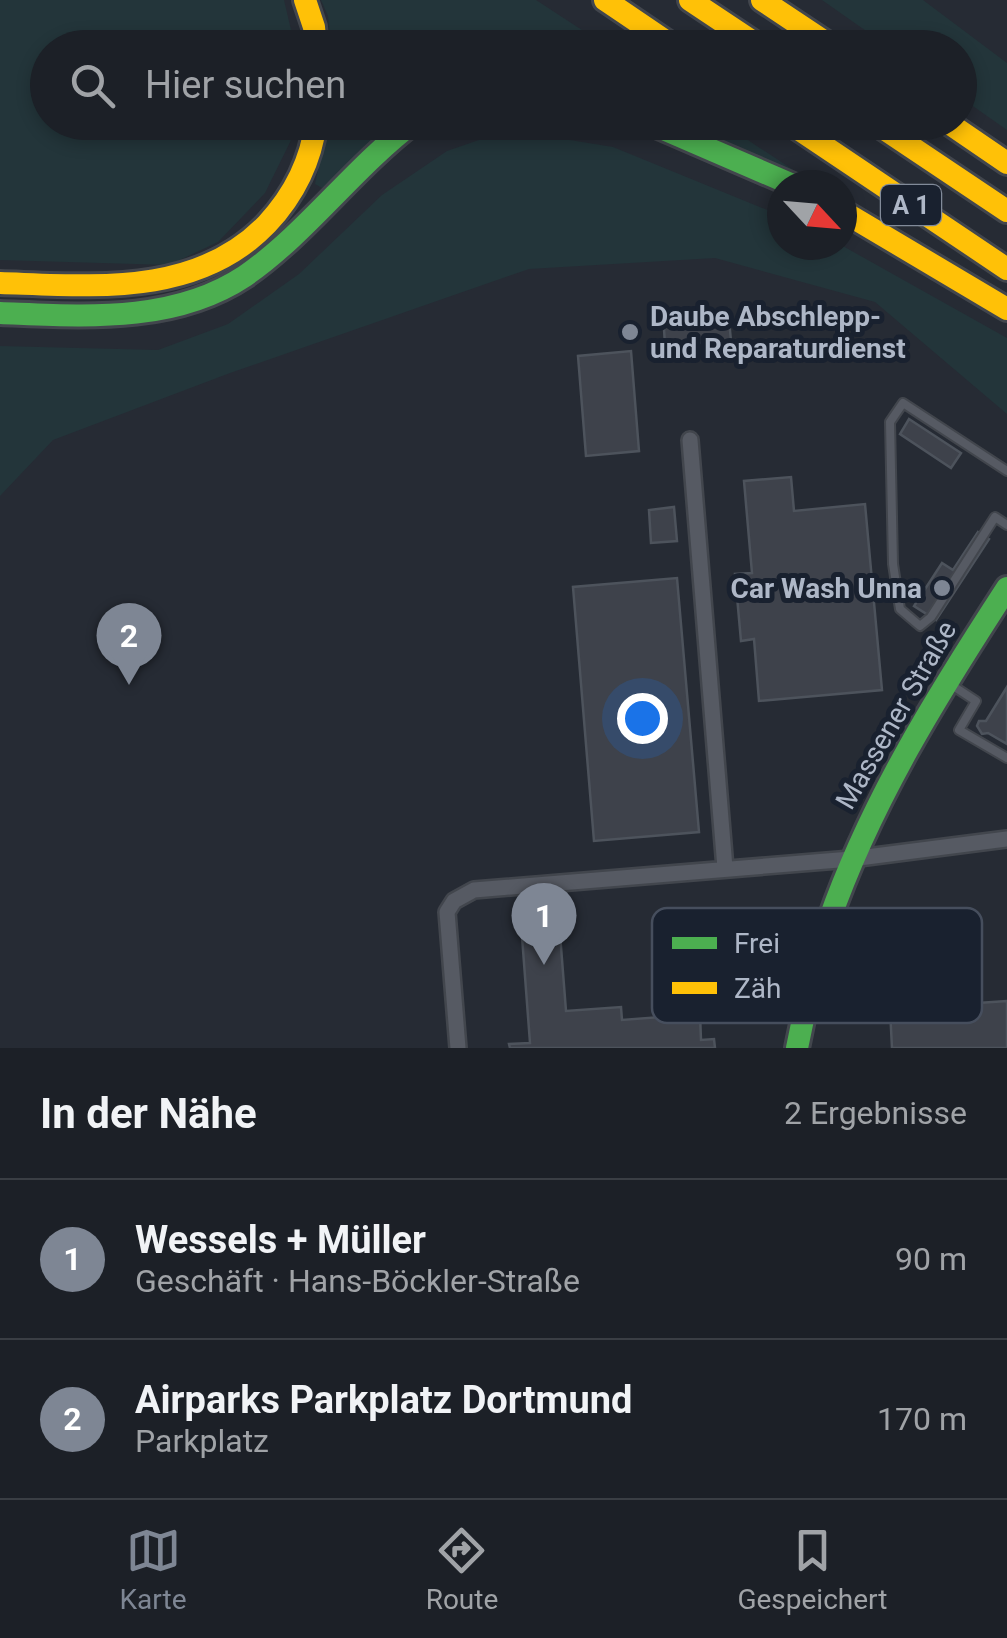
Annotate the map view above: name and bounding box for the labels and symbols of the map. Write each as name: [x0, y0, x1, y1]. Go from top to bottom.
north arrow: [767, 170, 857, 260]
road number: A 1: [881, 185, 941, 225]
place label: Daube Abschlepp- und Reparaturdienst: [650, 300, 906, 365]
marker: Daube Abschlepp- und Reparaturdienst: [619, 321, 641, 343]
place label: Car Wash Unna: [731, 572, 922, 605]
marker: Car Wash Unna: [931, 577, 953, 599]
pin: 2: [96, 602, 162, 685]
street label: Massener Straße: [829, 615, 963, 815]
your location: [617, 693, 668, 744]
pin: 1: [512, 882, 576, 965]
legend: [652, 908, 982, 1023]
text: Frei: [734, 927, 780, 960]
text: Zäh: [734, 972, 781, 1005]

